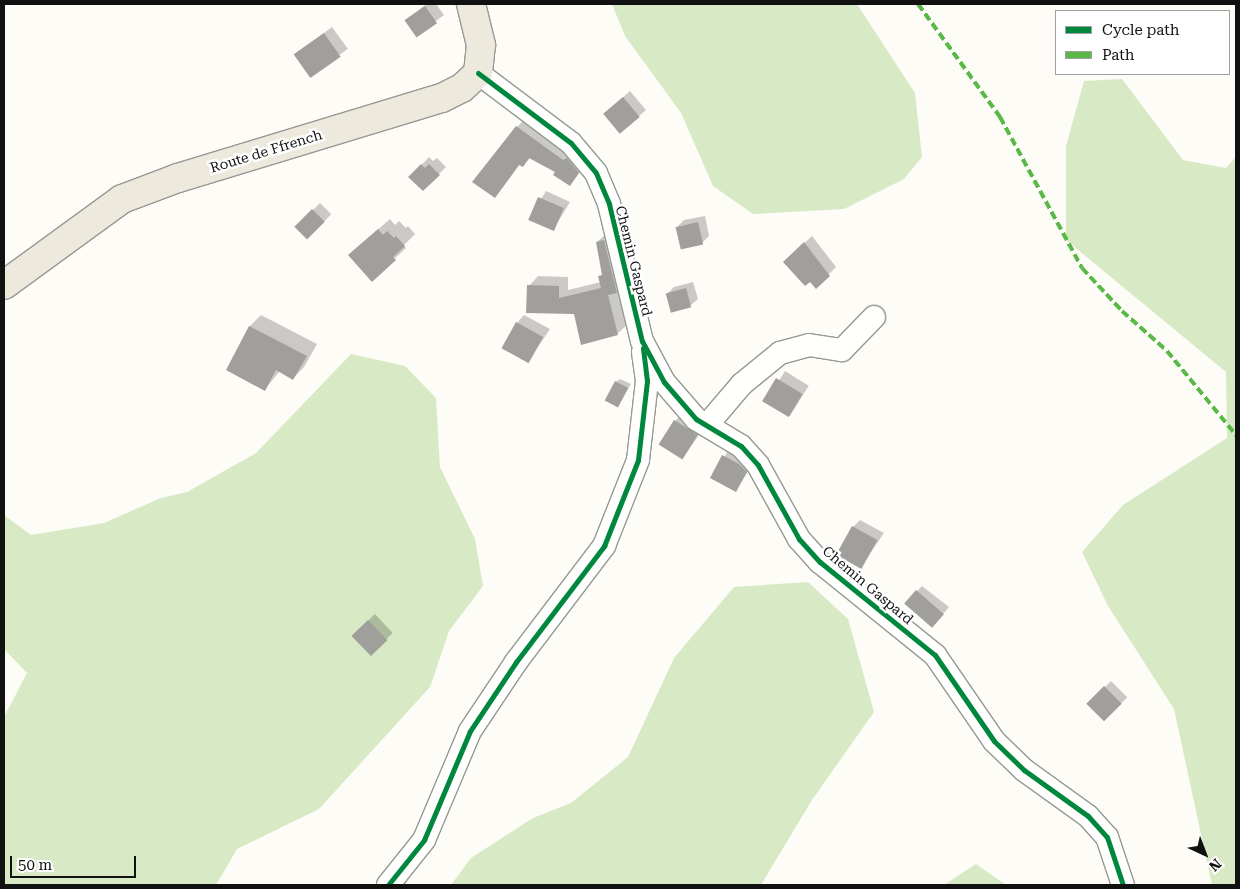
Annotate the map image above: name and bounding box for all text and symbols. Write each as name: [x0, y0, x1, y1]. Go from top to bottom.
legend: [1055, 10, 1230, 75]
text: Cycle path: [1102, 21, 1179, 39]
text: Path: [1102, 46, 1135, 64]
street label: Route de Ffrench: [208, 126, 324, 176]
street label: Chemin Gaspard: [612, 204, 656, 318]
street label: Chemin Gaspard: [819, 542, 917, 628]
north arrow: [1180, 829, 1230, 879]
scale bar: [12, 846, 139, 878]
text: N: [1206, 855, 1225, 874]
text: 50 m: [18, 856, 52, 874]

